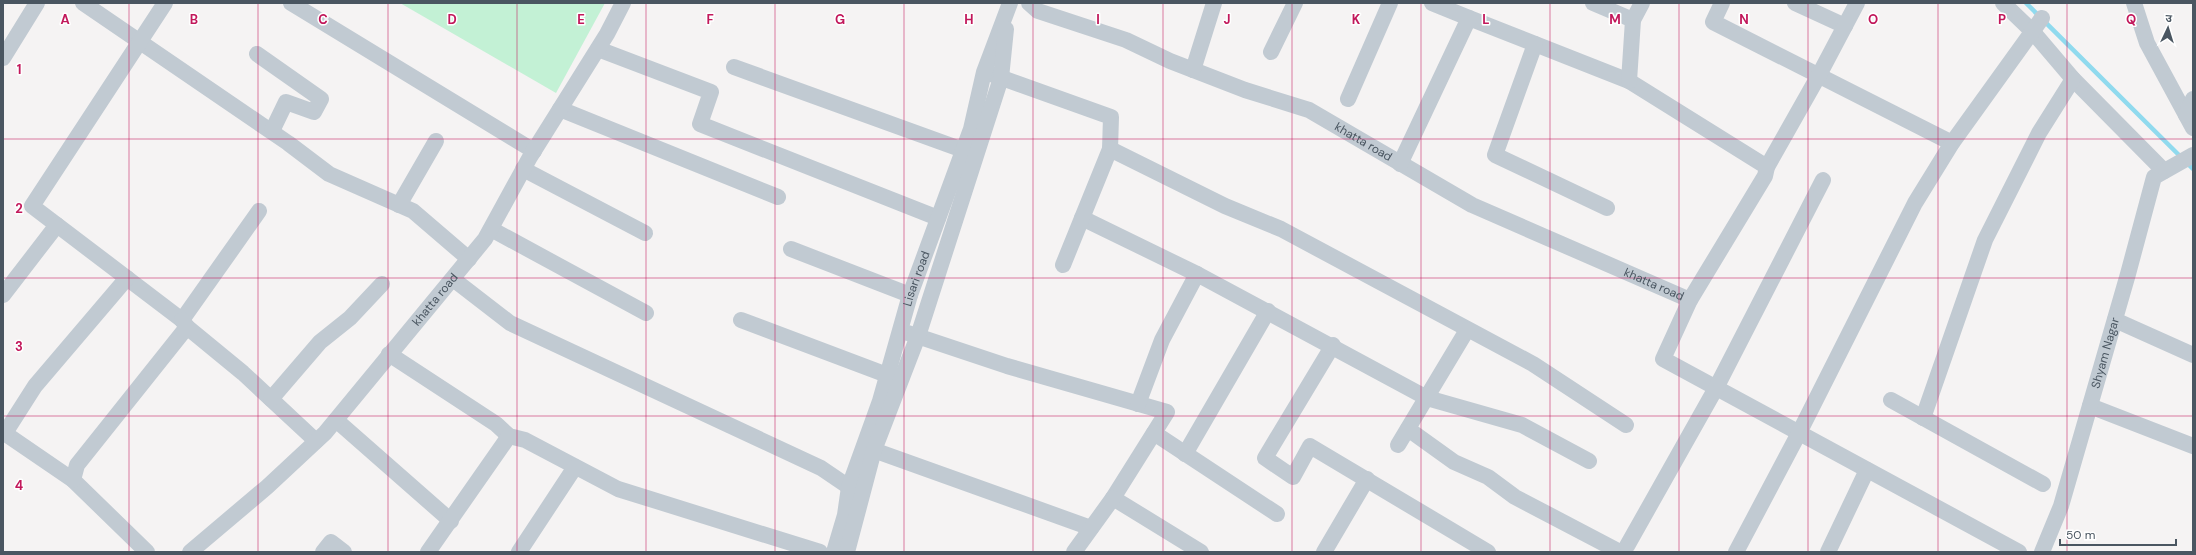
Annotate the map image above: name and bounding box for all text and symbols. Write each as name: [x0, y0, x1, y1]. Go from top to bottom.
north arrow: [2148, 8, 2188, 48]
text: A: [60, 11, 70, 28]
text: B: [190, 11, 198, 28]
text: C: [318, 11, 328, 28]
text: D: [447, 11, 457, 28]
text: E: [577, 11, 585, 28]
text: F: [706, 11, 714, 28]
text: G: [835, 11, 845, 28]
text: H: [964, 11, 974, 28]
text: I: [1096, 11, 1100, 28]
text: J: [1223, 11, 1231, 28]
text: K: [1352, 11, 1361, 28]
text: L: [1482, 11, 1490, 28]
text: M: [1609, 11, 1621, 28]
text: N: [1739, 11, 1749, 28]
text: O: [1868, 11, 1878, 28]
text: P: [1998, 11, 2006, 28]
text: Q: [2126, 11, 2136, 28]
text: उ: [2165, 11, 2173, 25]
text: 1: [17, 61, 21, 78]
street label: khatta road: [1332, 119, 1395, 165]
text: 2: [15, 200, 23, 217]
street label: Lisari road: [899, 249, 934, 308]
street label: khatta road: [1621, 264, 1686, 304]
street label: khatta road: [409, 270, 462, 329]
street label: Shyam Nagar: [2087, 315, 2123, 390]
text: 3: [15, 338, 23, 355]
text: 4: [15, 477, 23, 494]
scale bar: [2060, 521, 2176, 547]
text: 50 m: [2066, 527, 2095, 543]

